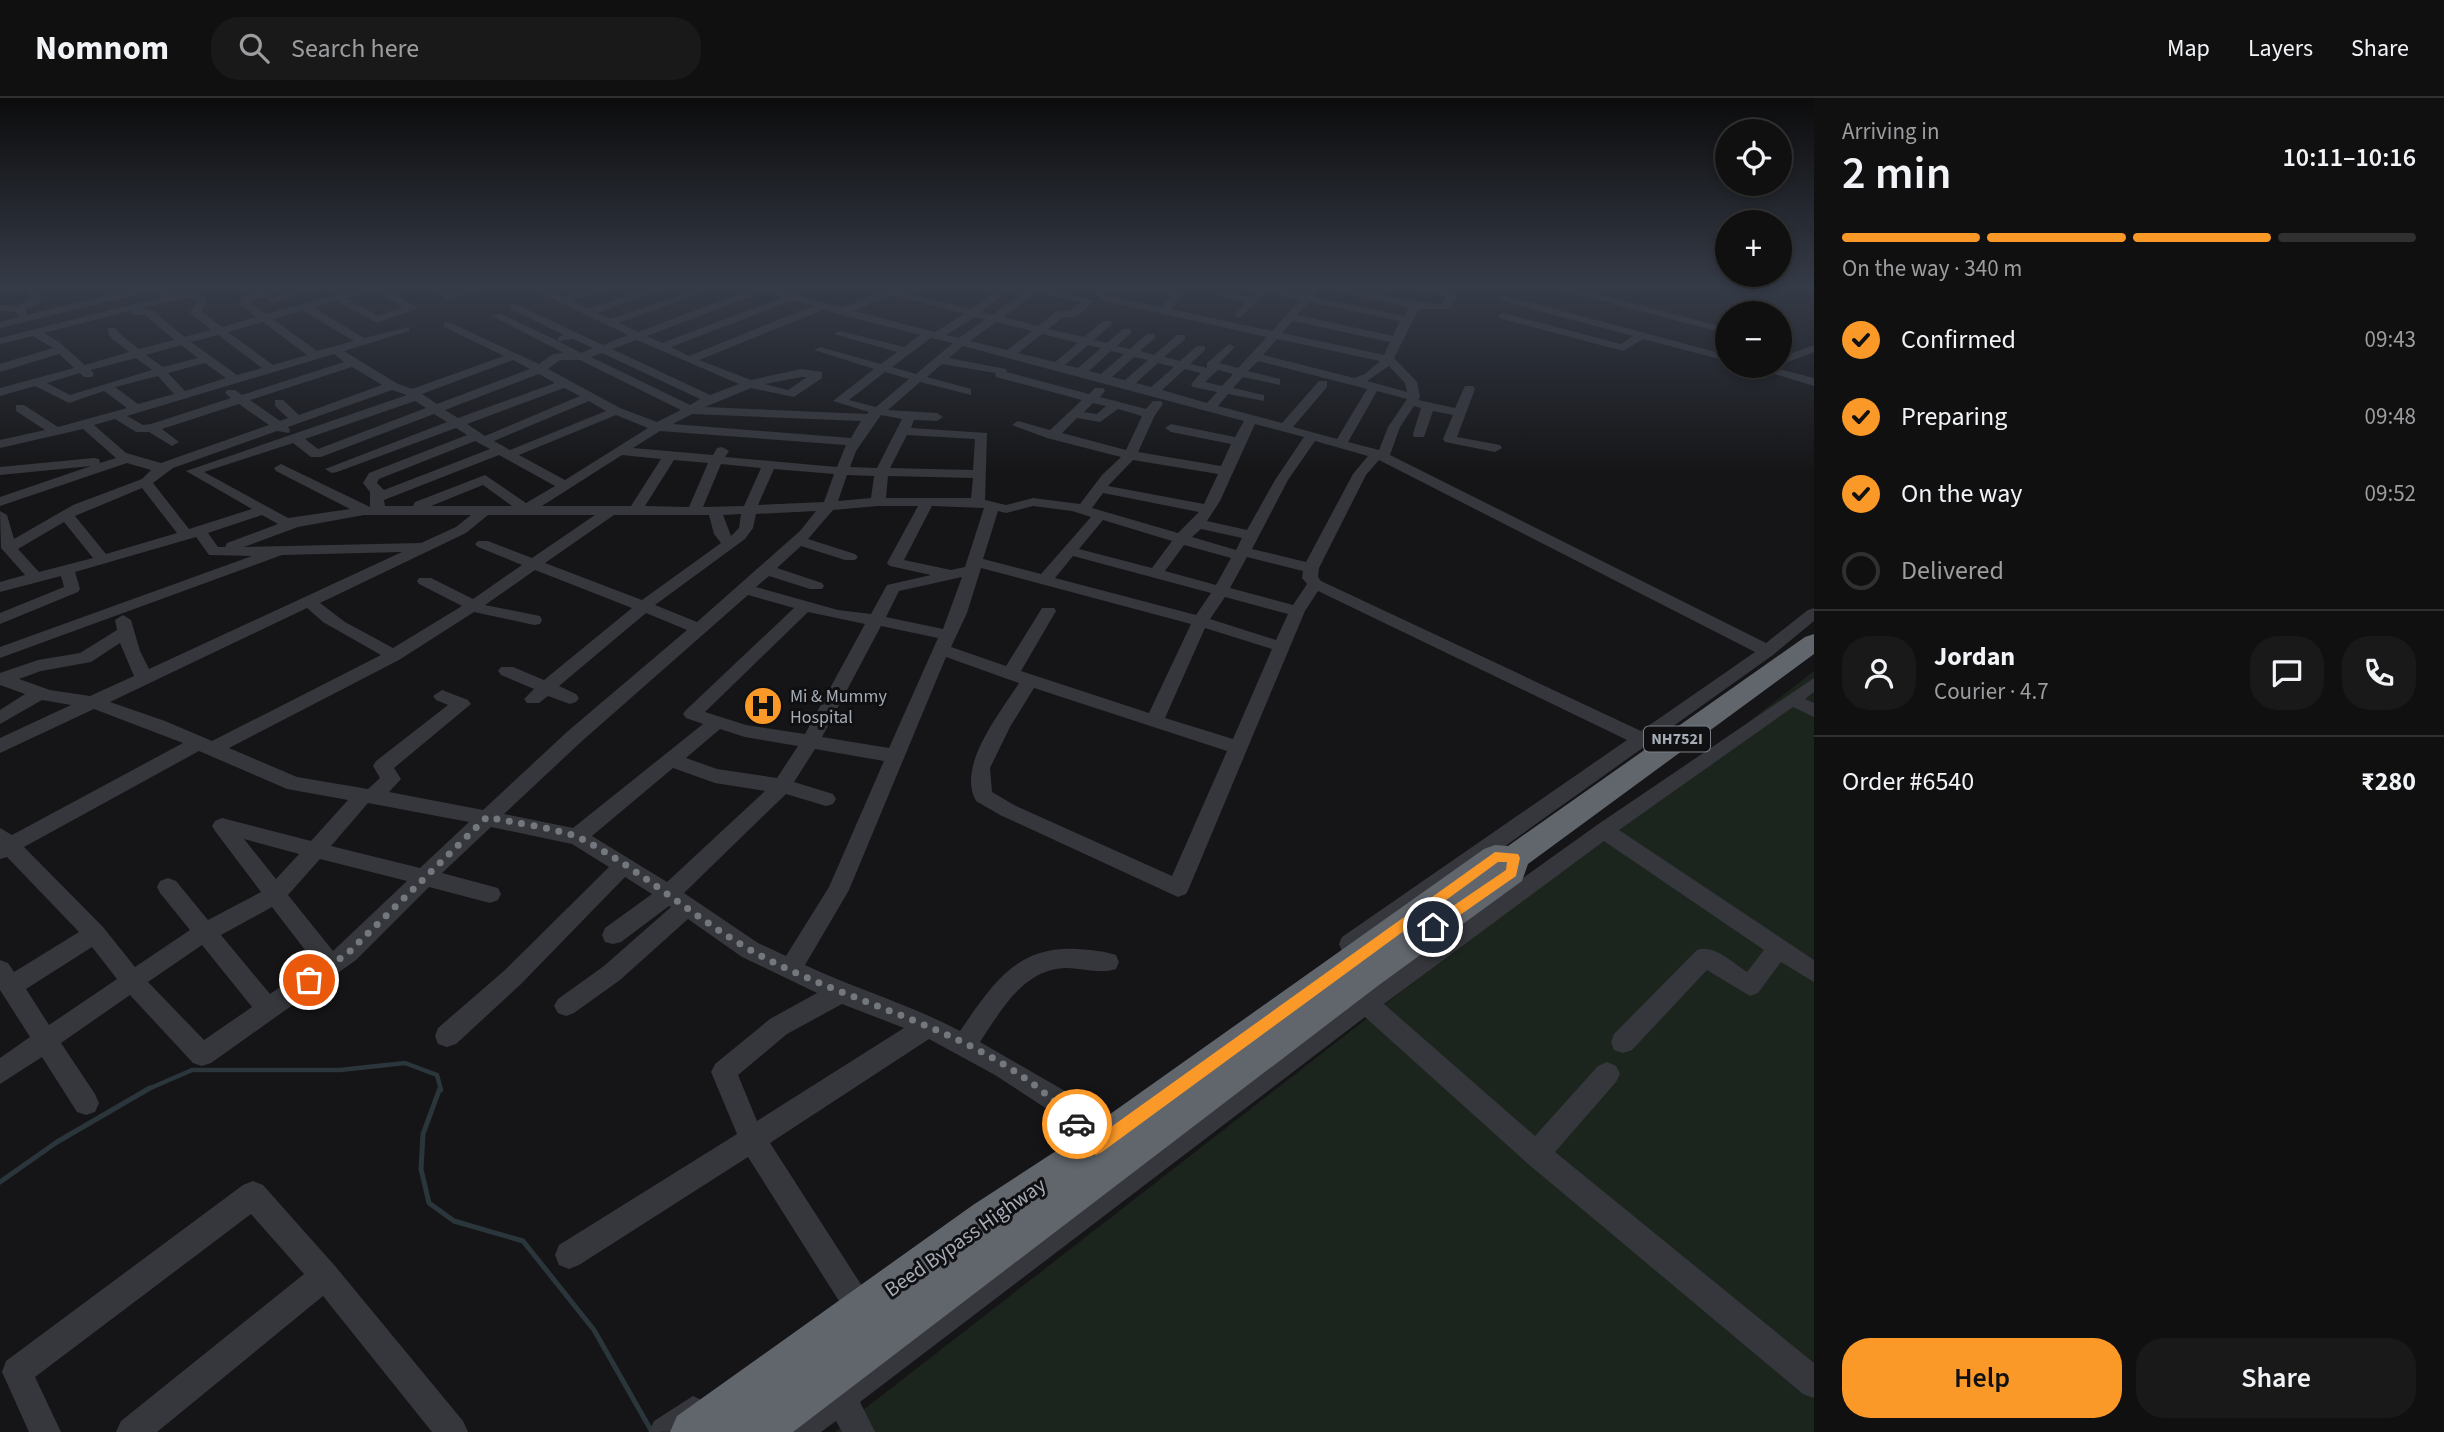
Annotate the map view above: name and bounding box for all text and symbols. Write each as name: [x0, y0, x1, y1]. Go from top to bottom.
search box: [211, 17, 701, 80]
text: Nomnom: [35, 25, 169, 72]
icon: search: [235, 29, 273, 67]
text: Search here: [291, 30, 419, 67]
text: Map: [2167, 31, 2210, 66]
text: Layers: [2248, 31, 2313, 66]
text: Share: [2351, 31, 2409, 66]
text: Arriving in: [1842, 115, 1940, 148]
map controls: [1715, 119, 1792, 378]
button: locate: [1715, 119, 1792, 196]
text: 10:11–10:16: [2283, 139, 2416, 176]
text: 2 min: [1842, 141, 1951, 206]
button: +: [1715, 210, 1792, 287]
text: On the way · 340 m: [1842, 252, 2022, 285]
button: −: [1715, 301, 1792, 378]
icon: check: [1842, 321, 1880, 359]
text: Confirmed: [1901, 321, 2016, 358]
text: 09:43: [2365, 323, 2416, 356]
icon: check: [1842, 398, 1880, 436]
text: Preparing: [1901, 398, 2007, 435]
text: 09:48: [2365, 400, 2416, 433]
icon: check: [1842, 475, 1880, 513]
text: On the way: [1901, 475, 2022, 512]
text: 09:52: [2365, 477, 2416, 510]
text: Delivered: [1901, 552, 2004, 589]
button: person: [1842, 636, 1916, 710]
button: chat: [2250, 636, 2324, 710]
button: phone: [2342, 636, 2416, 710]
text: Jordan: [1934, 638, 2015, 675]
text: Courier · 4.7: [1934, 675, 2049, 708]
place label: Mi & Mummy Hospital: [790, 684, 887, 730]
hospital icon: Mi & Mummy Hospital: [742, 685, 784, 727]
road number: NH752I: [1644, 726, 1710, 752]
text: Order #6540: [1842, 763, 1974, 800]
text: ₹280: [2361, 763, 2416, 800]
pin: [1403, 897, 1463, 957]
icon: home: [1414, 908, 1452, 946]
pin: [279, 950, 339, 1010]
icon: bag: [290, 961, 328, 999]
courier: [1042, 1089, 1112, 1159]
icon: car: [1058, 1105, 1096, 1143]
street label: Beed Bypass Highway: [878, 1170, 1052, 1304]
button: Help: [1842, 1338, 2122, 1418]
button: Share: [2136, 1338, 2416, 1418]

